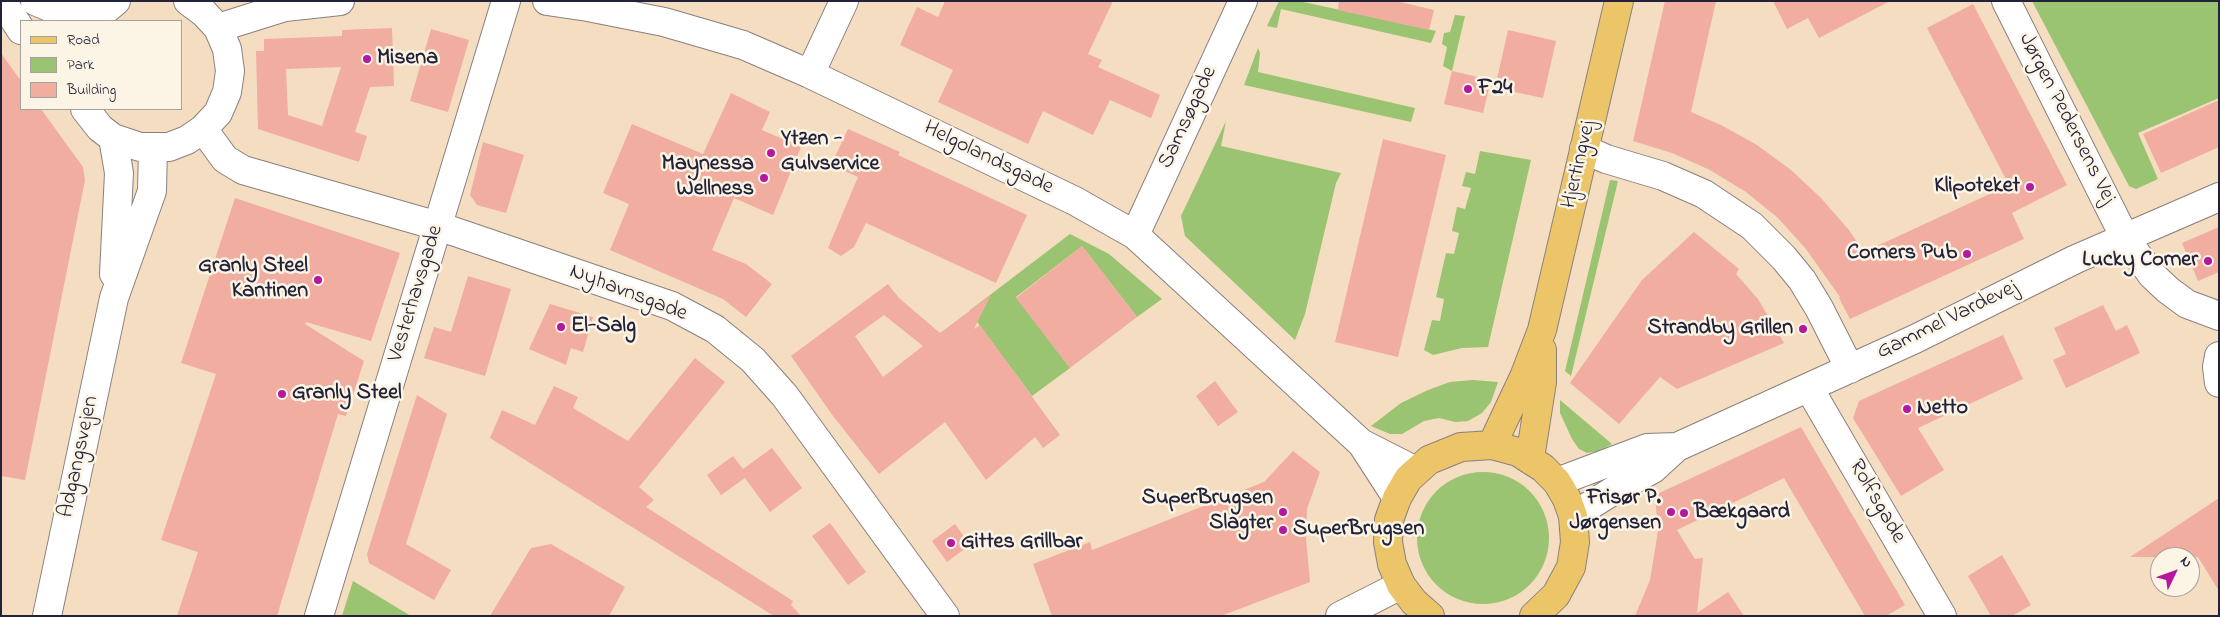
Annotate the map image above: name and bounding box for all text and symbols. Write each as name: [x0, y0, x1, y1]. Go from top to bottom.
legend: [20, 20, 182, 110]
text: Road: [67, 29, 100, 51]
street label: Jørgen Pedersens Vej: [2011, 29, 2121, 209]
place label: Misena: [377, 46, 438, 72]
marker: Misena: [361, 53, 373, 65]
text: Park: [67, 54, 94, 76]
street label: Samsøgade: [1154, 63, 1224, 173]
place label: F24: [1478, 76, 1512, 102]
text: Building: [67, 79, 116, 101]
marker: F24: [1462, 83, 1474, 95]
street label: Helgolandsgade: [919, 116, 1057, 202]
street label: Hjertingvej: [1557, 118, 1603, 212]
place label: Ytzen - Gulvservice: [781, 127, 879, 178]
marker: Ytzen - Gulvservice: [765, 147, 777, 159]
place label: Maynessa Wellness: [662, 152, 754, 204]
marker: Maynessa Wellness: [758, 172, 770, 184]
place label: Klipoteket: [1934, 174, 2020, 200]
marker: Klipoteket: [2024, 181, 2036, 193]
street label: Vesterhavsgade: [384, 222, 450, 366]
place label: Corners Pub: [1847, 241, 1957, 267]
marker: Corners Pub: [1961, 248, 1973, 260]
place label: Lucky Corner: [2082, 248, 2198, 274]
place label: Granly Steel Kantinen: [198, 254, 308, 306]
marker: Lucky Corner: [2202, 255, 2214, 267]
street label: Nyhavnsgade: [565, 259, 691, 329]
marker: Granly Steel Kantinen: [312, 274, 324, 286]
street label: Gammel Vardevej: [1873, 275, 2023, 367]
place label: El-Salg: [571, 314, 636, 340]
place label: Strandby Grillen: [1648, 316, 1793, 342]
marker: El-Salg: [555, 321, 567, 333]
marker: Strandby Grillen: [1797, 323, 1809, 335]
place label: Granly Steel: [292, 381, 402, 407]
marker: Granly Steel: [276, 388, 288, 400]
street label: Adgangsvejen: [54, 394, 106, 520]
place label: Netto: [1917, 396, 1968, 422]
marker: Netto: [1901, 403, 1913, 415]
street label: Rolfsgade: [1842, 456, 1910, 548]
place label: SuperBrugsen Slagter: [1142, 486, 1273, 538]
place label: Frisør P. Jørgensen: [1570, 486, 1661, 538]
place label: Bækgaard: [1694, 500, 1790, 526]
marker: SuperBrugsen Slagter: [1277, 506, 1289, 518]
marker: Frisør P. Jørgensen: [1665, 506, 1677, 518]
marker: Bækgaard: [1678, 507, 1690, 519]
place label: SuperBrugsen: [1293, 517, 1424, 543]
marker: SuperBrugsen: [1277, 524, 1289, 536]
place label: Gittes Grillbar: [961, 530, 1082, 556]
marker: Gittes Grillbar: [945, 537, 957, 549]
north arrow: [2150, 547, 2200, 597]
text: N: [2175, 552, 2197, 573]

